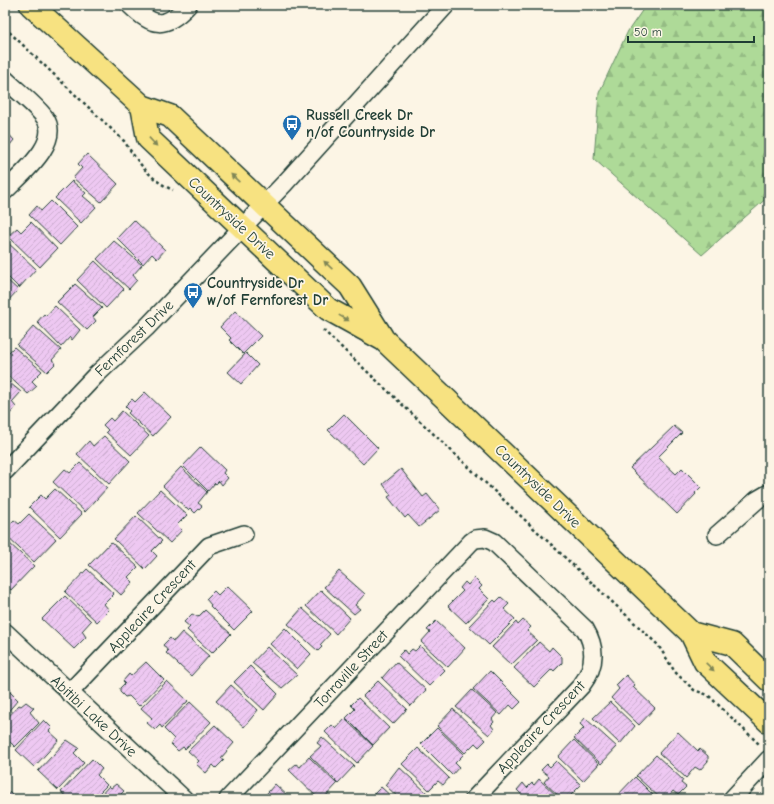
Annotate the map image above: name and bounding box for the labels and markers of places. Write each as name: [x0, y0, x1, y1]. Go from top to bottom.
place label: Russell Creek Dr n/of Countryside Dr: [306, 106, 435, 141]
bus stop icon: Russell Creek Dr n/of Countryside Dr: [281, 113, 303, 141]
place label: Countryside Dr w/of Fernforest Dr: [207, 274, 328, 309]
bus stop icon: Countryside Dr w/of Fernforest Dr: [182, 281, 204, 309]

